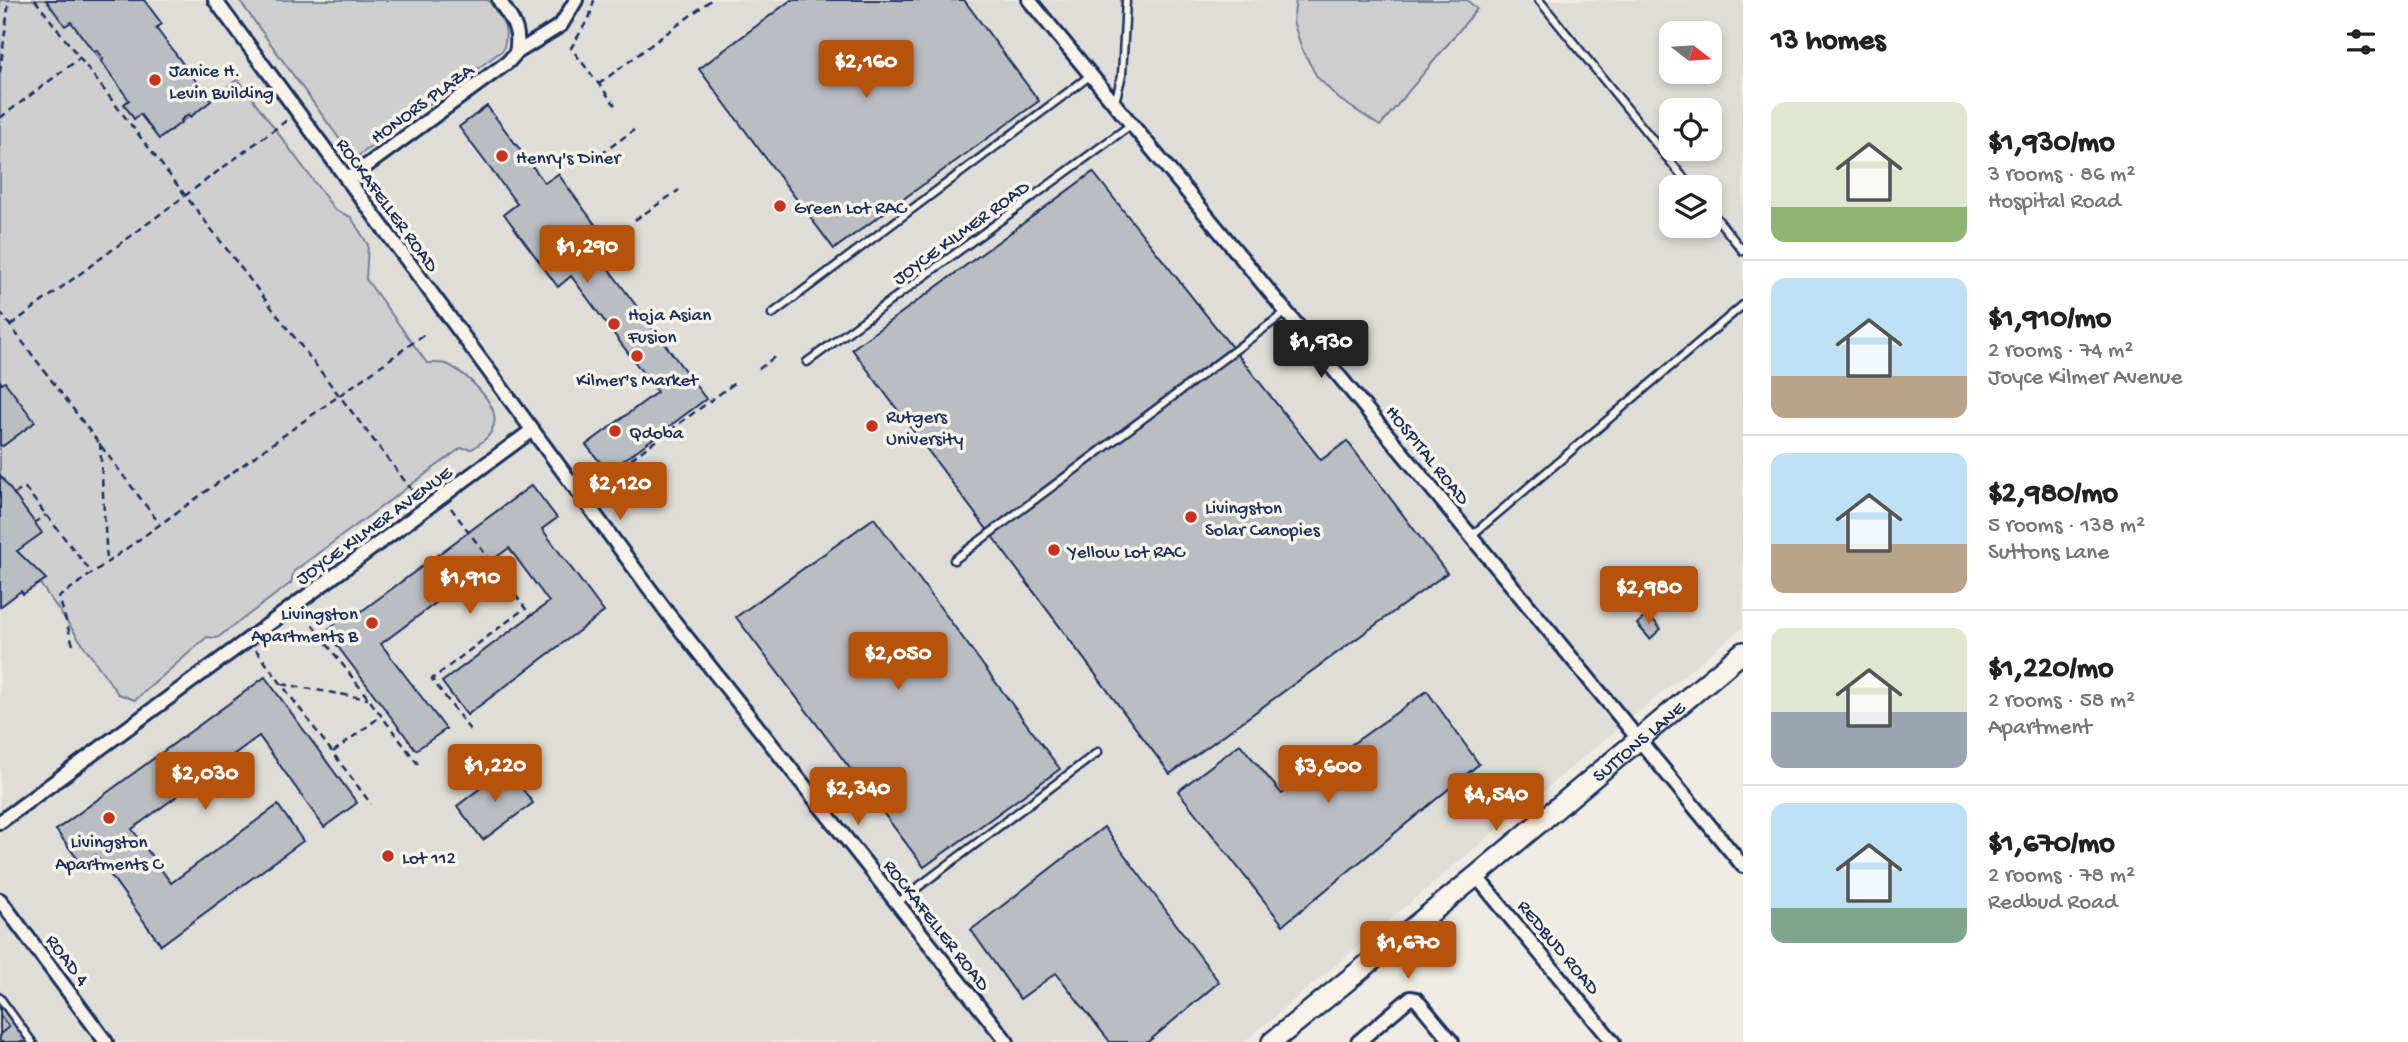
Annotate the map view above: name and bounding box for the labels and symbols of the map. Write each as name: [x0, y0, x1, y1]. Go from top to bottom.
north arrow: [1659, 21, 1722, 84]
pin: $2,160: [809, 41, 923, 100]
street label: HONORS PLAZA: [367, 59, 480, 150]
place label: Janice H. Levin Building: [169, 61, 274, 106]
marker: Janice H. Levin Building: [147, 72, 163, 88]
street label: ROCKAFELLER ROAD: [330, 135, 443, 278]
marker: Henry's Diner: [494, 148, 510, 164]
place label: Henry's Diner: [516, 148, 622, 171]
street label: JOYCE KILMER ROAD: [889, 176, 1035, 291]
marker: Green Lot RAC: [772, 198, 788, 214]
place label: Green Lot RAC: [794, 198, 908, 221]
pin: $1,290: [530, 226, 644, 285]
place label: Hoja Asian Fusion: [627, 305, 711, 350]
marker: Hoja Asian Fusion: [606, 316, 622, 332]
pin: $1,930: [1264, 320, 1378, 380]
marker: Kilmer's Market: [629, 348, 645, 364]
place label: Kilmer's Market: [576, 370, 700, 393]
street label: HOSPITAL ROAD: [1379, 402, 1474, 511]
place label: Rutgers University: [886, 407, 964, 452]
marker: Rutgers University: [864, 418, 880, 434]
marker: Qdoba: [607, 423, 623, 439]
place label: Qdoba: [629, 423, 685, 446]
street label: JOYCE KILMER AVENUE: [293, 462, 458, 591]
pin: $2,120: [563, 462, 677, 522]
place label: Livingston Solar Canopies: [1205, 498, 1321, 543]
marker: Livingston Solar Canopies: [1183, 509, 1199, 525]
marker: Yellow Lot RAC: [1046, 542, 1062, 558]
place label: Yellow Lot RAC: [1066, 542, 1186, 565]
pin: $1,910: [413, 556, 527, 616]
pin: $2,980: [1592, 566, 1706, 626]
place label: Livingston Apartments B: [251, 604, 359, 649]
marker: Livingston Apartments B: [364, 615, 380, 631]
pin: $2,050: [841, 632, 955, 692]
street label: SUTTONS LANE: [1589, 697, 1692, 789]
pin: $1,220: [438, 744, 552, 804]
pin: $3,600: [1271, 746, 1385, 805]
pin: $2,030: [148, 752, 262, 812]
pin: $2,340: [801, 768, 915, 827]
pin: $4,540: [1439, 774, 1553, 833]
marker: Livingston Apartments C: [101, 810, 117, 826]
place label: Livingston Apartments C: [55, 832, 164, 877]
marker: Lot 112: [380, 848, 396, 864]
place label: Lot 112: [402, 848, 456, 871]
street label: ROCKAFELLER ROAD: [877, 856, 994, 997]
street label: REDBUD ROAD: [1511, 896, 1604, 1001]
pin: $1,670: [1351, 922, 1465, 981]
street label: ROAD 4: [39, 931, 93, 991]

